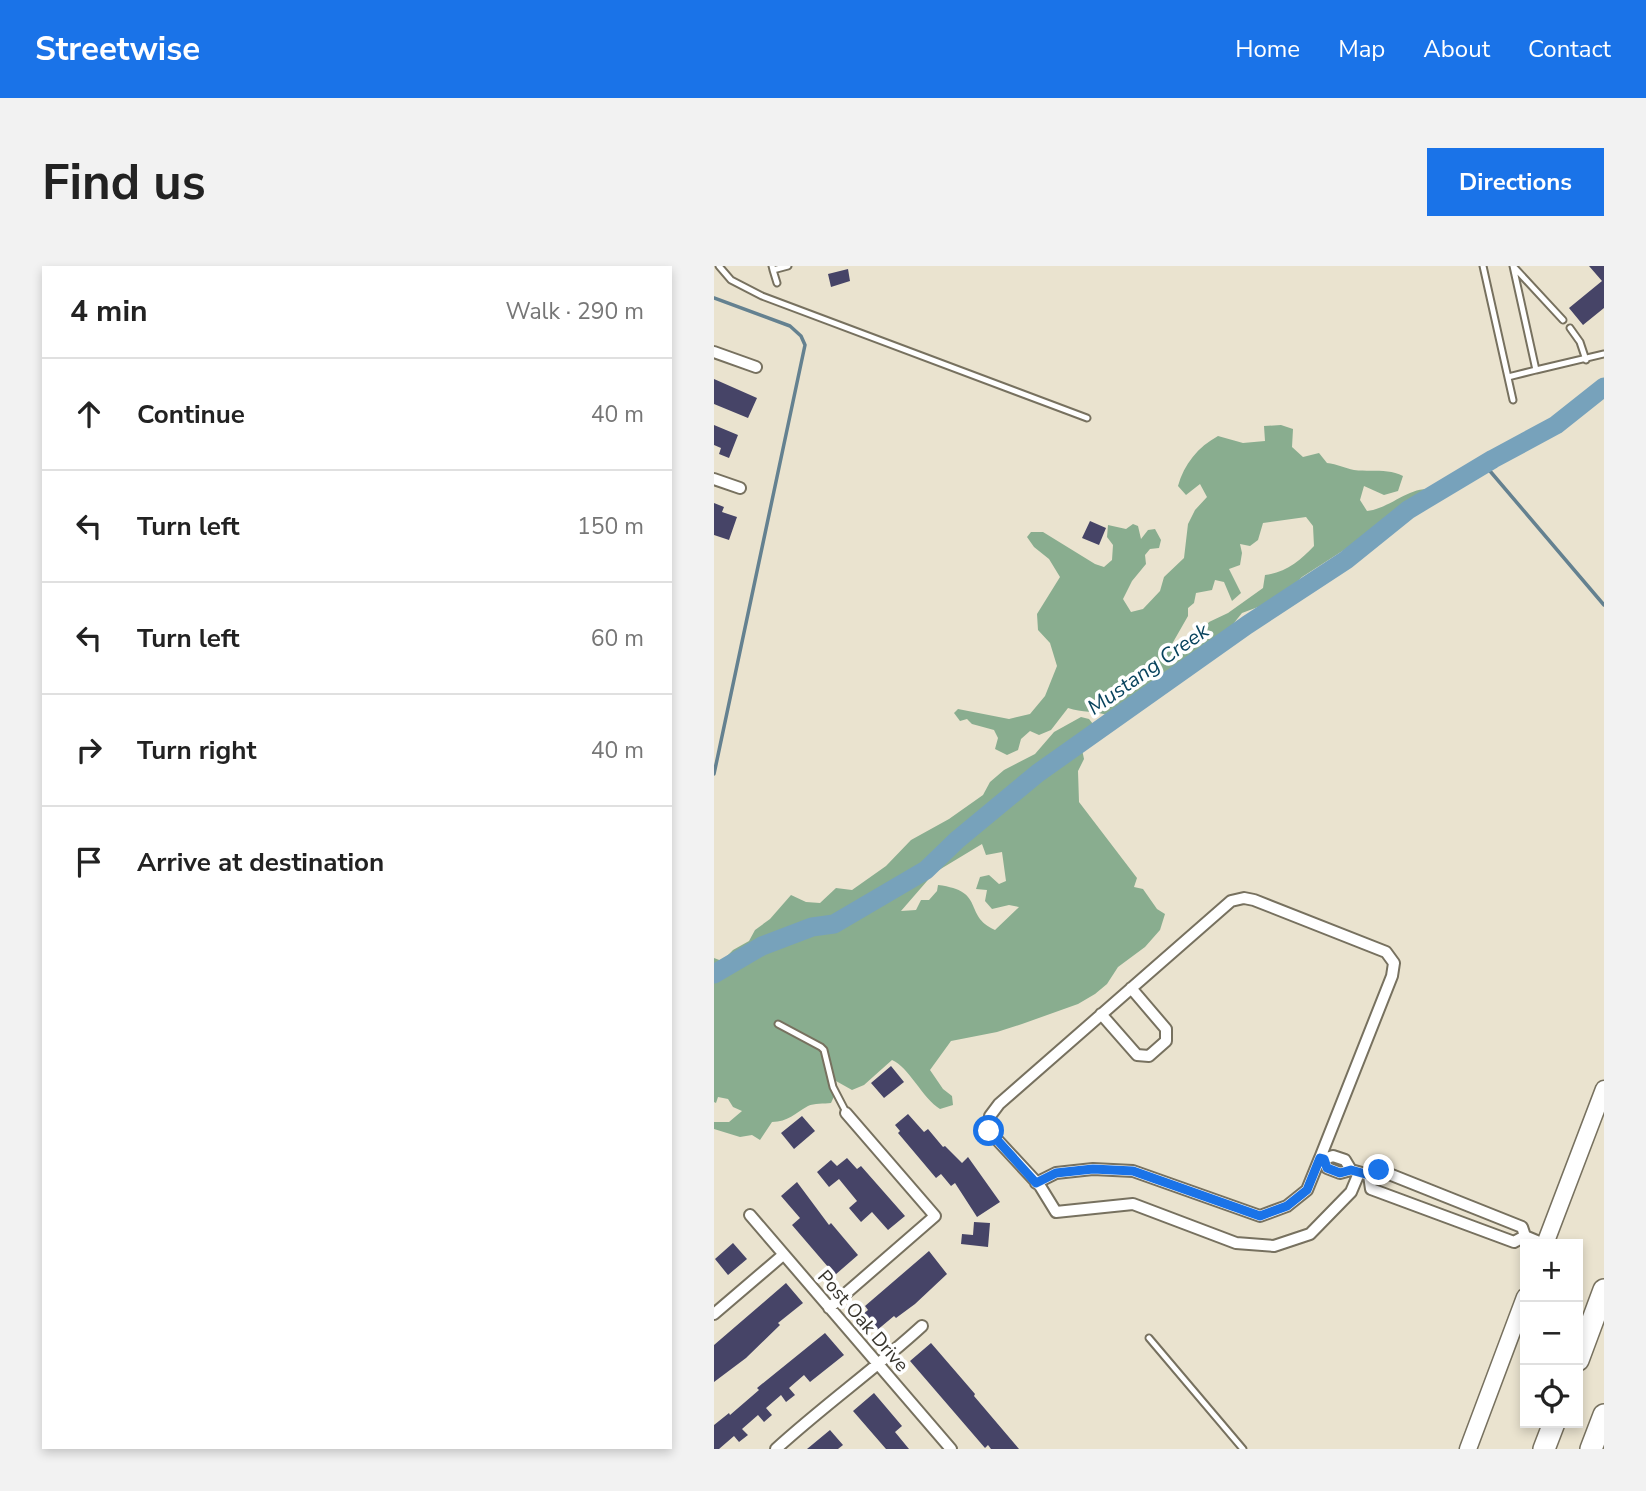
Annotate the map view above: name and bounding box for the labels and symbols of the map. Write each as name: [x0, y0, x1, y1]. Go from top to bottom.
water label: Mustang Creek: [1082, 616, 1215, 721]
route start: [973, 1115, 1004, 1146]
route end: [1363, 1154, 1394, 1185]
street label: Post Oak Drive: [812, 1265, 914, 1377]

